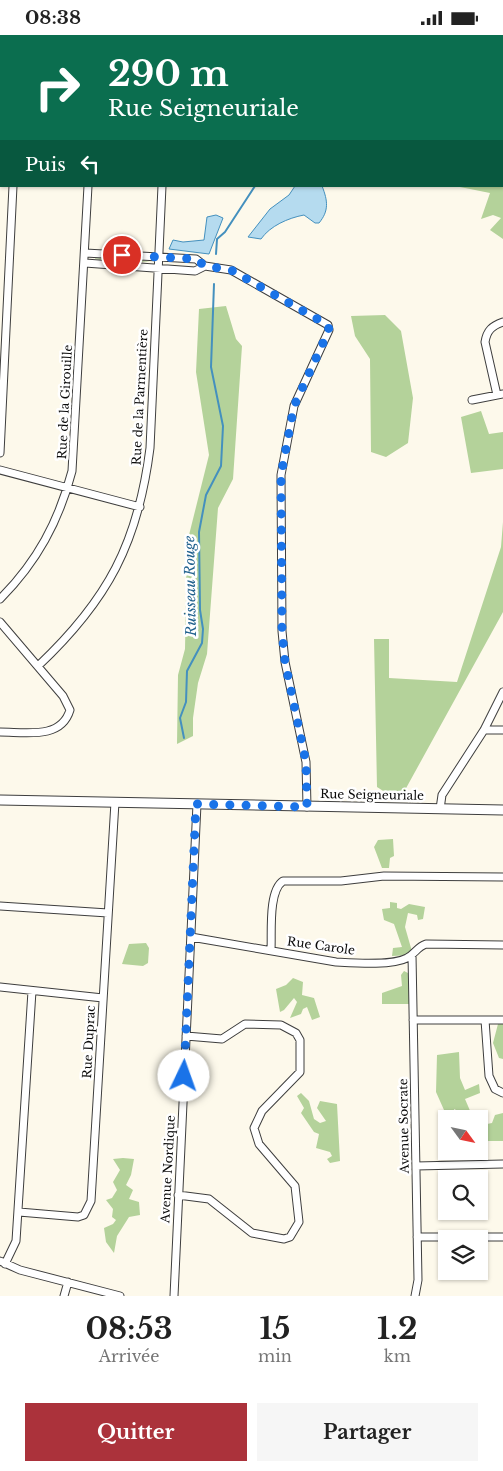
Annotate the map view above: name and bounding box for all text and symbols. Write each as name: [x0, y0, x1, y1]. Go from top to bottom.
text: 08:38: [25, 6, 81, 29]
text: 290 m: [108, 52, 229, 95]
icon: right: [25, 55, 90, 120]
text: Rue Seigneuriale: [108, 95, 299, 122]
icon: left: [76, 150, 104, 178]
text: Puis: [25, 153, 66, 176]
pin: [101, 234, 143, 276]
icon: arrive: [108, 241, 136, 269]
street label: Rue de la Parmentière: [128, 328, 151, 466]
street label: Rue de la Girouille: [54, 344, 75, 460]
water label: Ruisseau Rouge: [180, 535, 200, 637]
street label: Rue Seigneuriale: [320, 786, 424, 803]
street label: Rue Carole: [286, 933, 356, 958]
street label: Rue Duprac: [79, 1004, 98, 1079]
position arrow: [157, 1049, 209, 1101]
street label: Avenue Socrate: [395, 1078, 412, 1175]
north arrow: [438, 1110, 488, 1160]
map controls: [438, 1110, 488, 1280]
street label: Avenue Nordique: [157, 1115, 178, 1224]
button: search: [438, 1170, 488, 1220]
button: layers: [438, 1230, 488, 1280]
text: 08:53: [85, 1310, 173, 1347]
text: 15: [259, 1310, 290, 1347]
text: 1.2: [377, 1310, 418, 1347]
text: Arrivée: [99, 1346, 159, 1366]
text: min: [258, 1346, 292, 1366]
text: km: [384, 1346, 411, 1366]
button: Quitter: [25, 1403, 247, 1461]
button: Partager: [257, 1403, 478, 1461]

